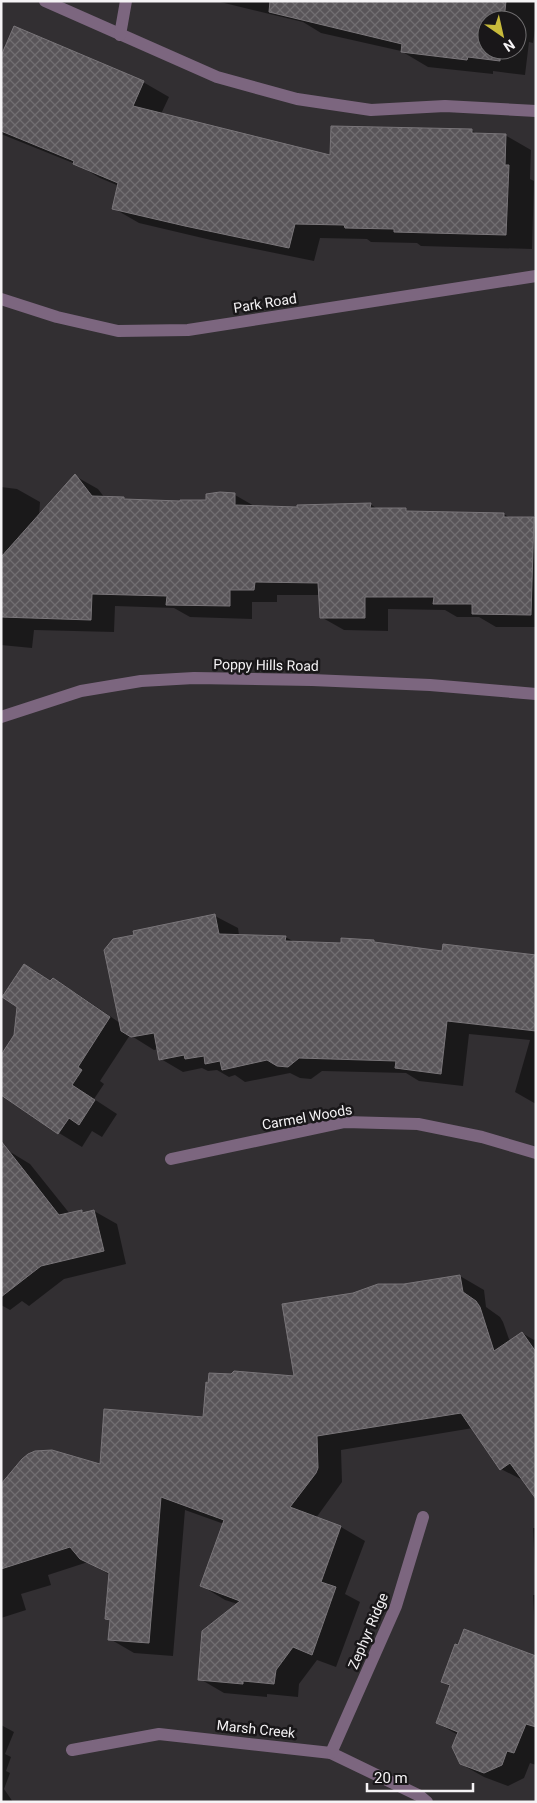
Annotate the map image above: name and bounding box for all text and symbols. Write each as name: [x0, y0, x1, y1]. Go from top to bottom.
north arrow: [477, 10, 527, 60]
text: N: [501, 36, 518, 55]
street label: Park Road: [232, 290, 298, 316]
street label: Poppy Hills Road: [213, 656, 319, 674]
street label: Carmel Woods: [261, 1101, 353, 1133]
street label: Zephyr Ridge: [345, 1590, 391, 1672]
street label: Marsh Creek: [216, 1717, 297, 1741]
scale bar: [367, 1760, 473, 1792]
text: 20 m: [374, 1769, 408, 1787]

